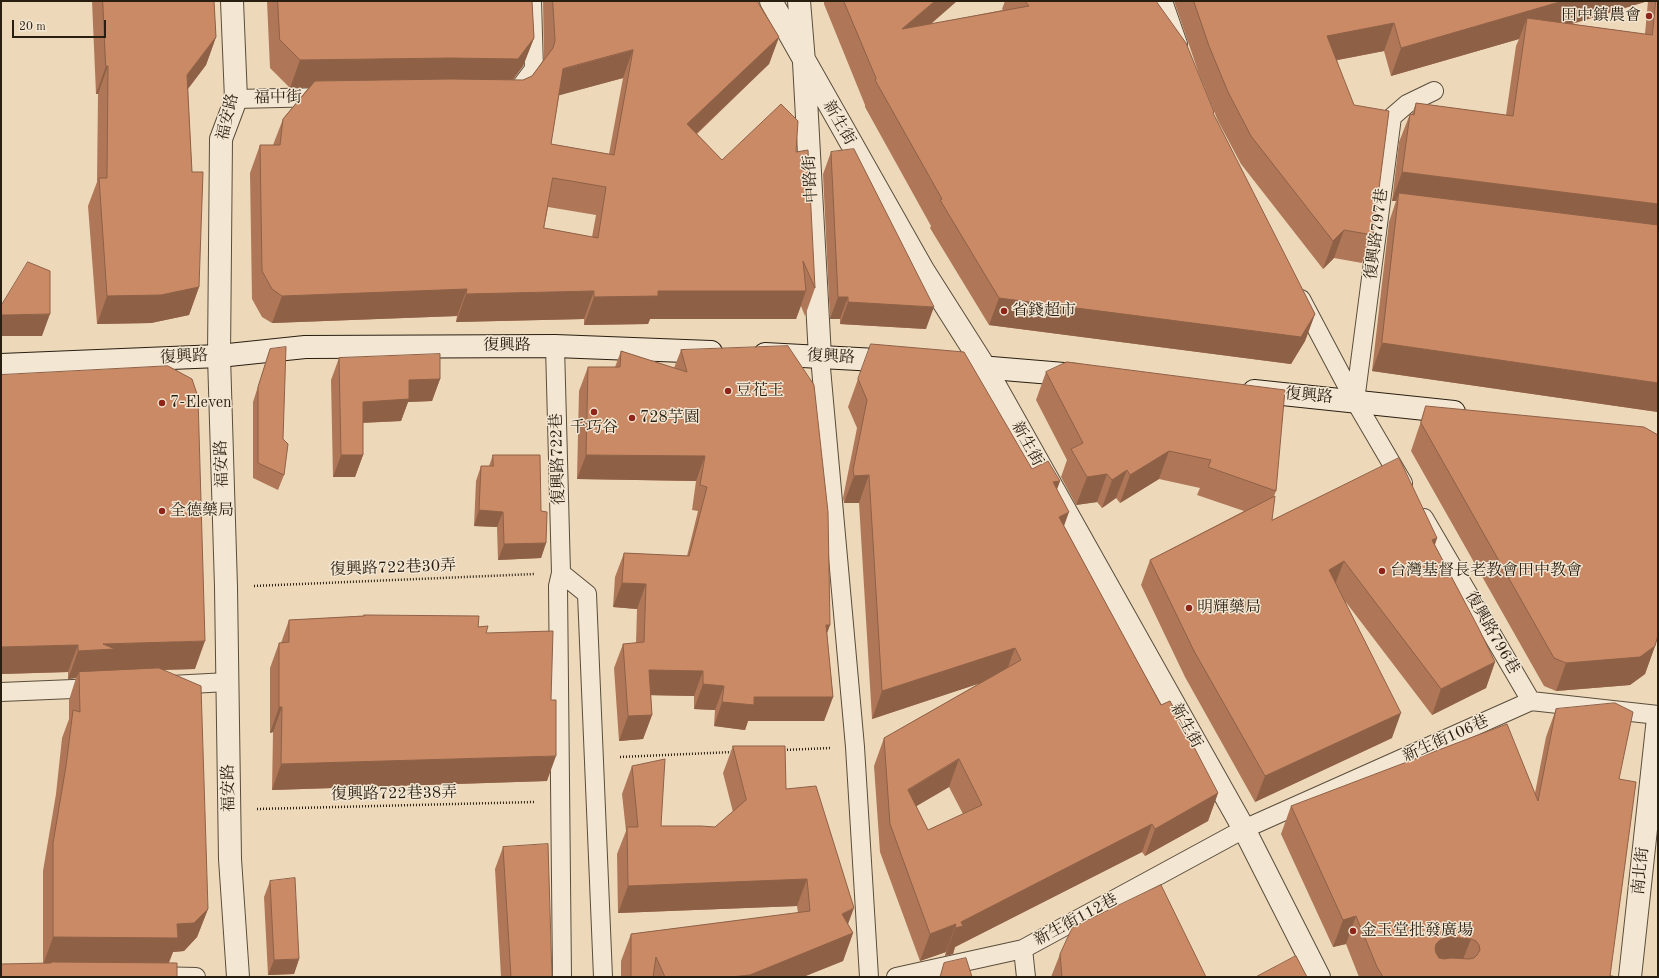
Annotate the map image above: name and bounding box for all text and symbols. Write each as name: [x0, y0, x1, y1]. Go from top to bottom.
place label: 田中鎮農會: [1561, 6, 1641, 26]
marker: 田中鎮農會: [1644, 11, 1654, 21]
scale bar: [14, 12, 108, 38]
text: 20 m: [19, 21, 46, 33]
street label: 福中街: [254, 88, 302, 108]
street label: 福安路: [213, 91, 243, 143]
street label: 新生街: [819, 97, 859, 149]
street label: 中路街: [800, 155, 822, 203]
street label: 復興路797巷: [1362, 187, 1392, 281]
place label: 省錢超市: [1012, 301, 1076, 321]
marker: 省錢超市: [999, 306, 1009, 316]
street label: 復興路: [483, 336, 531, 356]
street label: 復興路: [160, 346, 208, 368]
street label: 復興路: [807, 346, 855, 368]
place label: 豆花王: [736, 381, 784, 401]
street label: 復興路: [1284, 384, 1334, 408]
marker: 豆花王: [723, 386, 733, 396]
place label: 7-Eleven: [170, 393, 232, 413]
marker: 7-Eleven: [157, 398, 167, 408]
marker: 千巧谷: [589, 407, 599, 417]
place label: 728芋園: [640, 408, 700, 428]
street label: 復興路722巷: [547, 413, 569, 505]
marker: 728芋園: [627, 413, 637, 423]
place label: 千巧谷: [570, 418, 618, 438]
street label: 新生街: [1007, 418, 1047, 470]
street label: 福安路: [212, 440, 232, 488]
place label: 全德藥局: [170, 501, 234, 521]
marker: 全德藥局: [157, 506, 167, 516]
street label: 復興路722巷30弄: [330, 556, 456, 580]
place label: 台灣基督長老教會田中教會: [1390, 561, 1582, 581]
marker: 台灣基督長老教會田中教會: [1377, 566, 1387, 576]
street label: 復興路796巷: [1461, 588, 1523, 678]
place label: 明輝藥局: [1197, 598, 1261, 618]
marker: 明輝藥局: [1184, 603, 1194, 613]
street label: 新生街: [1166, 700, 1206, 752]
street label: 新生街106巷: [1400, 712, 1492, 766]
street label: 福安路: [219, 764, 239, 812]
street label: 復興路722巷38弄: [331, 783, 457, 805]
street label: 南北街: [1629, 846, 1653, 896]
street label: 新生街112巷: [1031, 890, 1121, 950]
place label: 金玉堂批發廣場: [1361, 921, 1473, 941]
marker: 金玉堂批發廣場: [1348, 926, 1358, 936]

